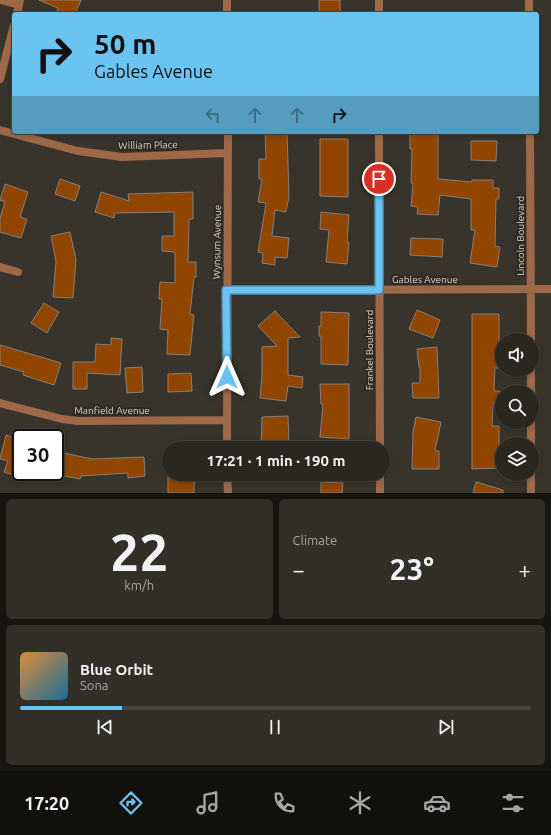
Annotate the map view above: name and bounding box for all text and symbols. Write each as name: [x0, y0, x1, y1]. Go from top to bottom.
icon: right: [28, 28, 80, 80]
text: 50 m: [94, 28, 156, 59]
text: Gables Avenue: [94, 61, 213, 81]
icon: left: [202, 104, 224, 126]
icon: ahead: [244, 104, 266, 126]
icon: ahead: [286, 104, 308, 126]
icon: right: [328, 104, 350, 126]
street label: William Place: [118, 139, 178, 151]
pin: [362, 162, 396, 196]
icon: arrive: [368, 168, 390, 190]
street label: Lincoln Boulevard: [515, 196, 526, 276]
street label: Wynsum Avenue: [211, 205, 223, 279]
street label: Gables Avenue: [392, 274, 458, 285]
street label: Frankel Boulevard: [364, 309, 375, 390]
map controls: [495, 333, 539, 481]
button: sound: [495, 333, 539, 377]
position arrow: [206, 356, 248, 398]
button: search: [495, 385, 539, 429]
street label: Manfield Avenue: [74, 405, 150, 416]
speed limit sign: 30: [12, 429, 64, 481]
button: layers: [495, 437, 539, 481]
text: 17:21 · 1 min · 190 m: [207, 452, 345, 469]
text: 22: [110, 523, 169, 581]
text: Climate: [293, 533, 337, 547]
text: 23°: [390, 552, 434, 586]
text: −: [293, 557, 305, 582]
text: +: [519, 557, 531, 582]
text: km/h: [124, 578, 154, 592]
text: Blue Orbit: [80, 661, 153, 678]
text: Sona: [80, 678, 109, 692]
icon: previous: [94, 716, 116, 738]
icon: pause: [264, 716, 286, 738]
icon: next: [435, 716, 457, 738]
icon: directions: [117, 789, 145, 817]
icon: music: [194, 789, 222, 817]
icon: phone: [270, 789, 298, 817]
icon: climate: [346, 789, 374, 817]
icon: car: [423, 789, 451, 817]
icon: filters: [499, 789, 527, 817]
text: 17:20: [24, 793, 69, 813]

